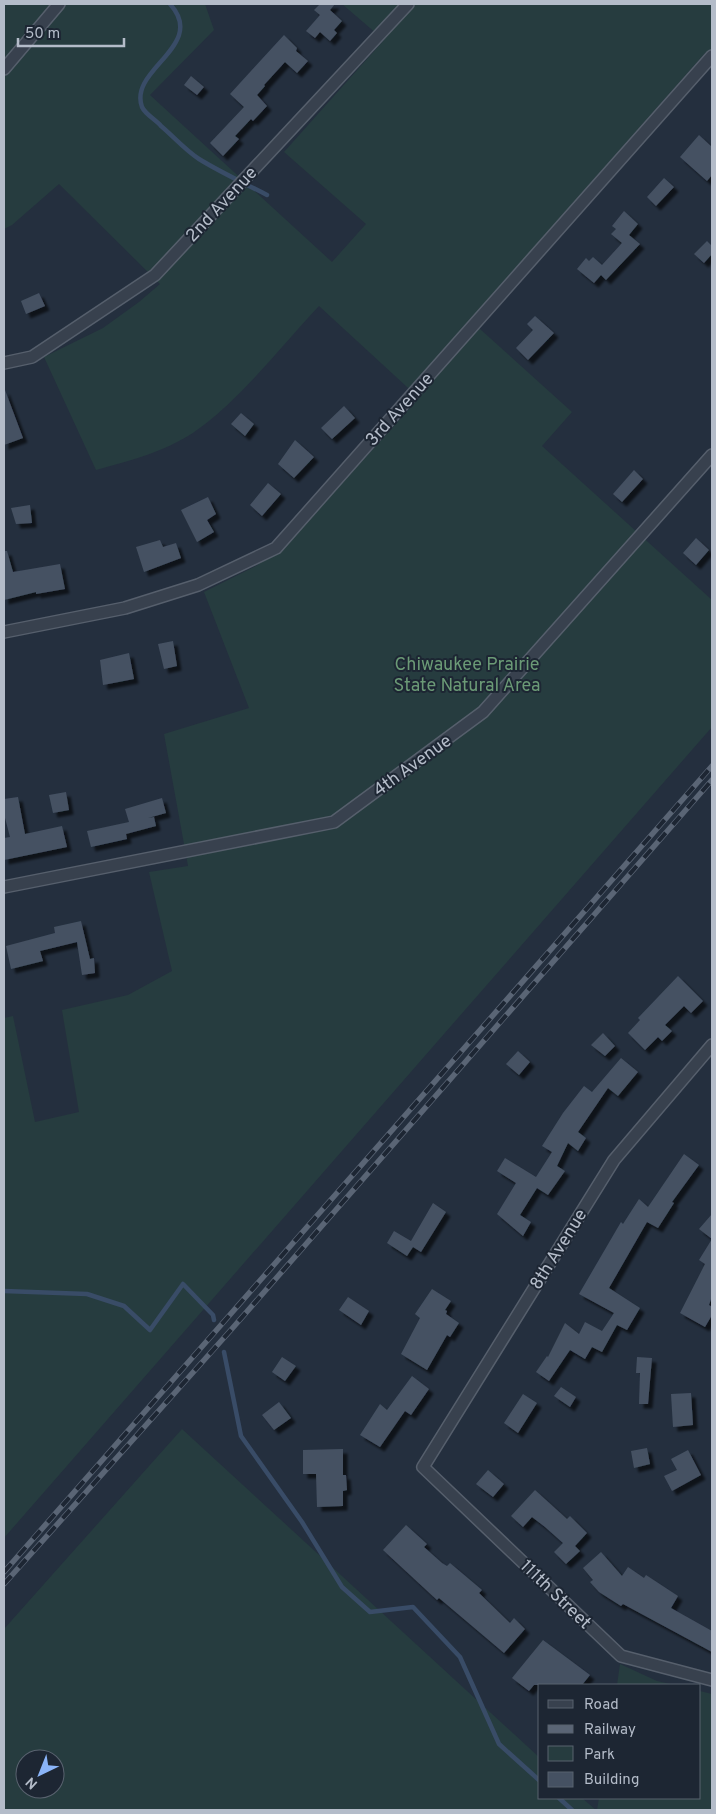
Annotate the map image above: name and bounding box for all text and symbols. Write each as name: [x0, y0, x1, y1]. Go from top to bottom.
scale bar: [18, 15, 124, 47]
text: 50 m: [25, 25, 60, 44]
street label: 2nd Avenue: [181, 162, 263, 248]
street label: 3rd Avenue: [361, 368, 439, 452]
park label: Chiwaukee Prairie State Natural Area: [393, 654, 541, 698]
street label: 4th Avenue: [369, 730, 457, 802]
street label: 8th Avenue: [525, 1205, 593, 1294]
street label: 111th Street: [514, 1555, 596, 1635]
legend: [538, 1684, 701, 1799]
text: Road: [584, 1696, 619, 1715]
text: Railway: [584, 1721, 636, 1740]
text: Park: [584, 1746, 615, 1765]
north arrow: [15, 1749, 65, 1799]
text: Building: [584, 1771, 639, 1790]
text: N: [23, 1773, 42, 1792]

